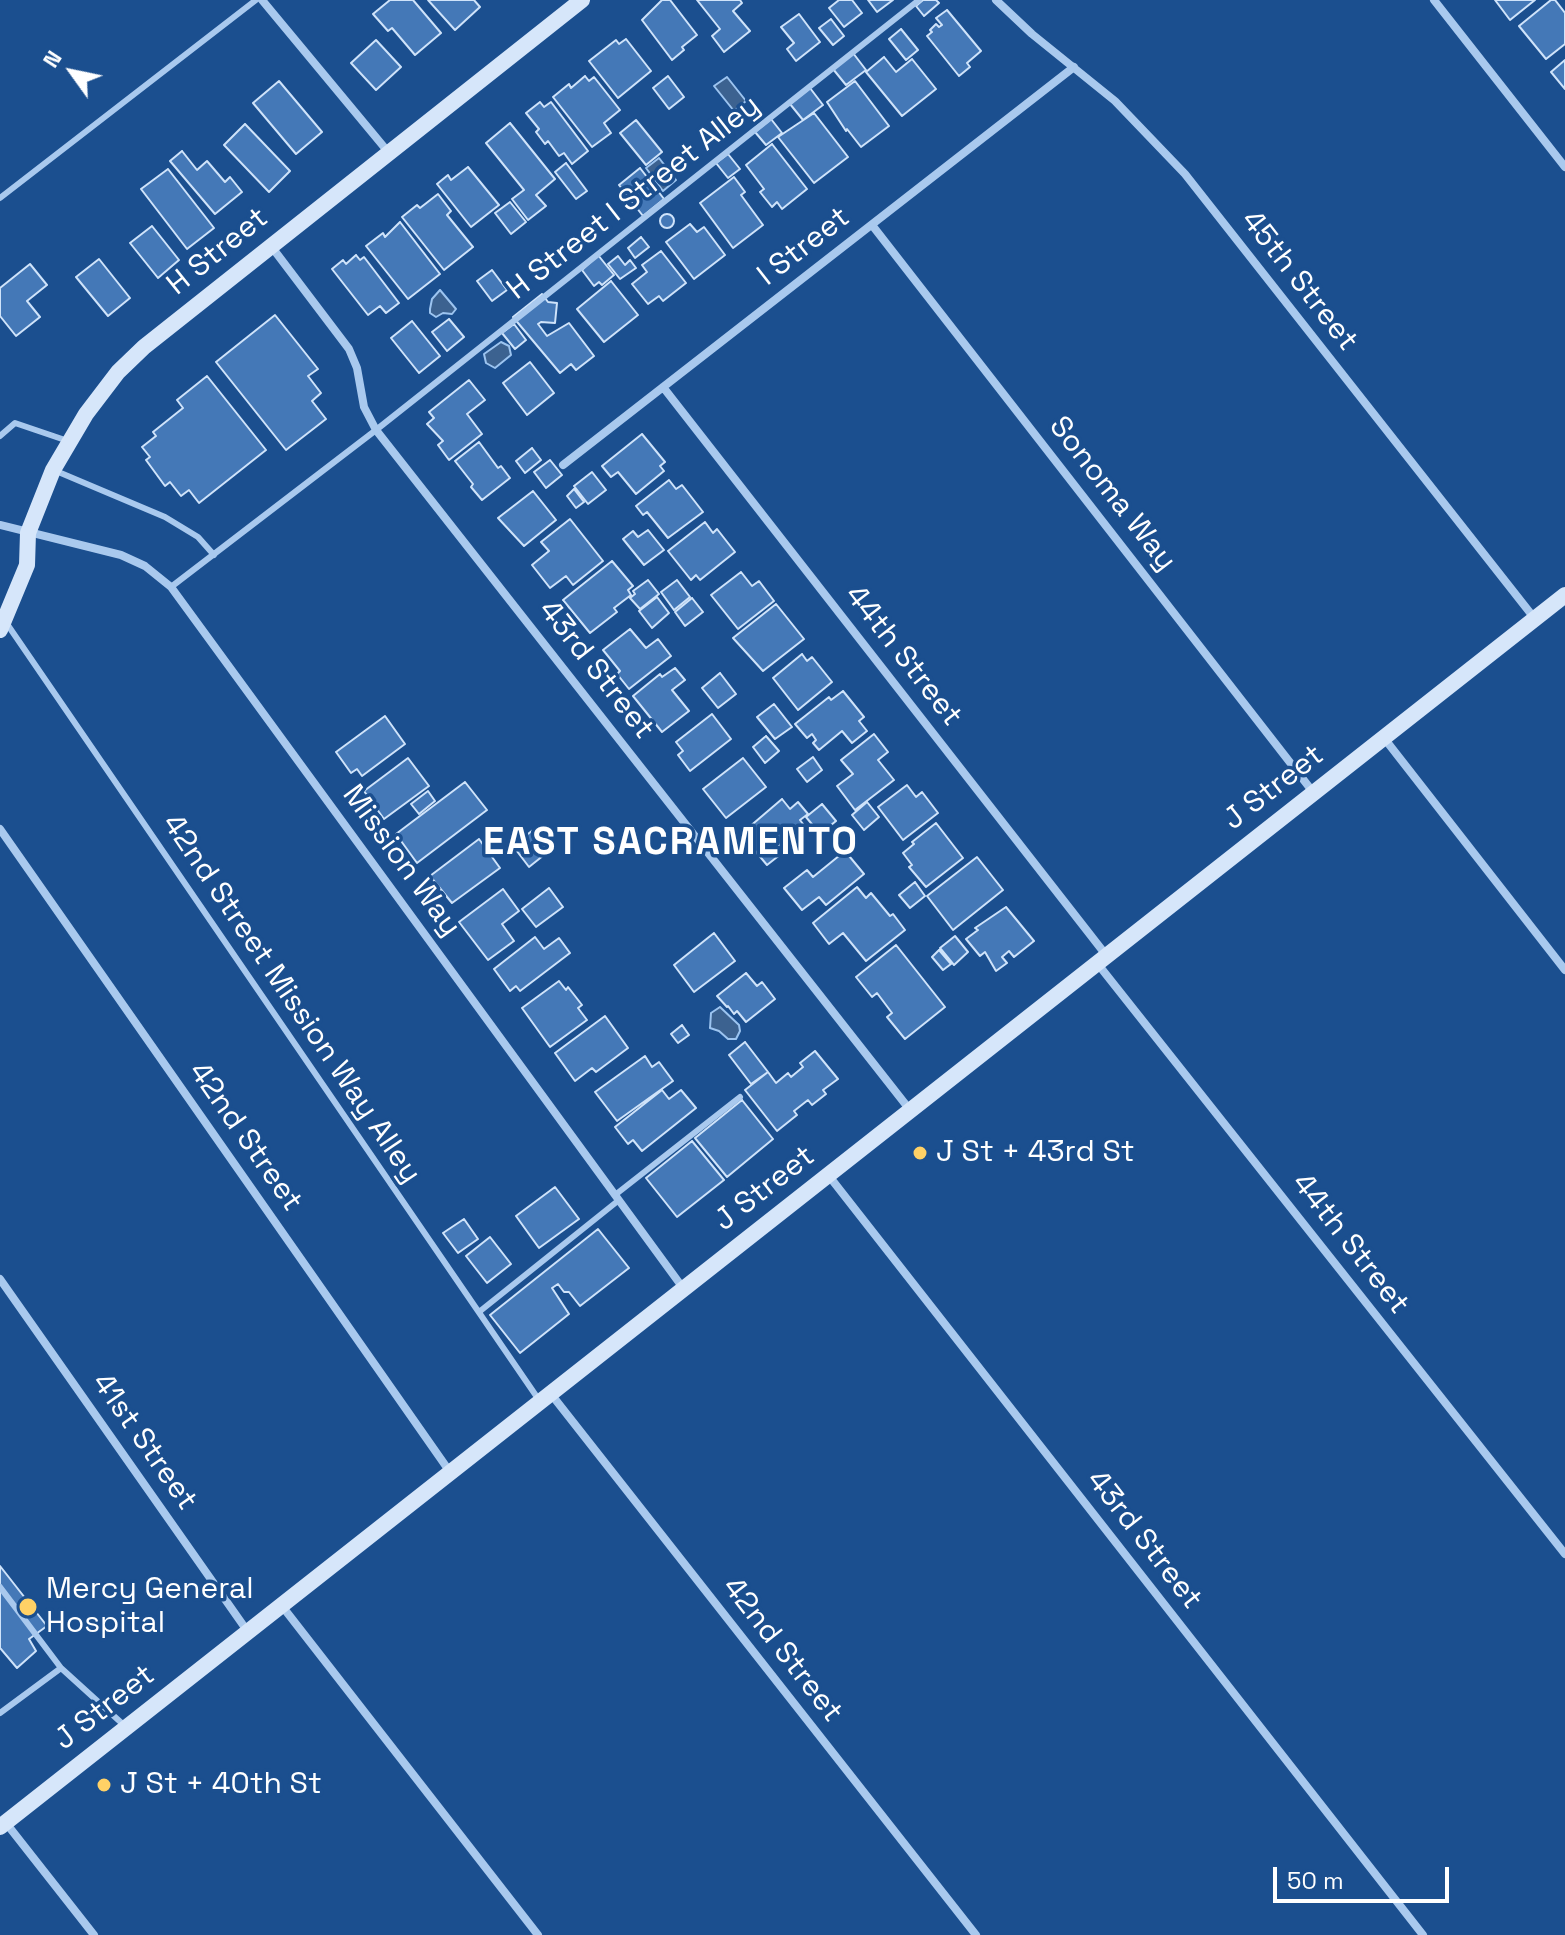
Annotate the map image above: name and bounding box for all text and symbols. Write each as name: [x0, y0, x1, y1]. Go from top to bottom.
north arrow: [32, 32, 112, 112]
text: N: [36, 45, 68, 73]
street label: H Street I Street Alley: [500, 88, 768, 308]
street label: I Street: [751, 200, 857, 294]
street label: H Street: [160, 201, 276, 303]
street label: 45th Street: [1233, 204, 1365, 358]
street label: Sonoma Way: [1041, 410, 1183, 578]
street label: 44th Street: [837, 578, 969, 734]
street label: 43rd Street: [531, 593, 661, 747]
street label: J Street: [1217, 738, 1331, 838]
street label: Mission Way: [334, 778, 468, 944]
street label: 42nd Street Mission Way Alley: [154, 808, 428, 1190]
district label: EAST SACRAMENTO: [483, 821, 859, 867]
street label: 42nd Street: [180, 1055, 310, 1219]
place label: J St + 43rd St: [936, 1135, 1135, 1171]
street label: J Street: [708, 1139, 822, 1239]
marker: J St + 43rd St: [911, 1144, 929, 1162]
street label: 44th Street: [1284, 1166, 1416, 1322]
street label: 41st Street: [84, 1366, 204, 1518]
street label: 43rd Street: [1079, 1463, 1209, 1617]
street label: 42nd Street: [714, 1570, 850, 1730]
place label: Mercy General Hospital: [46, 1572, 254, 1642]
marker: Mercy General Hospital: [17, 1596, 39, 1618]
street label: J Street: [48, 1658, 162, 1758]
place label: J St + 40th St: [120, 1767, 322, 1803]
marker: J St + 40th St: [95, 1776, 113, 1794]
scale bar: [1277, 1851, 1453, 1901]
text: 50 m: [1287, 1865, 1344, 1896]

